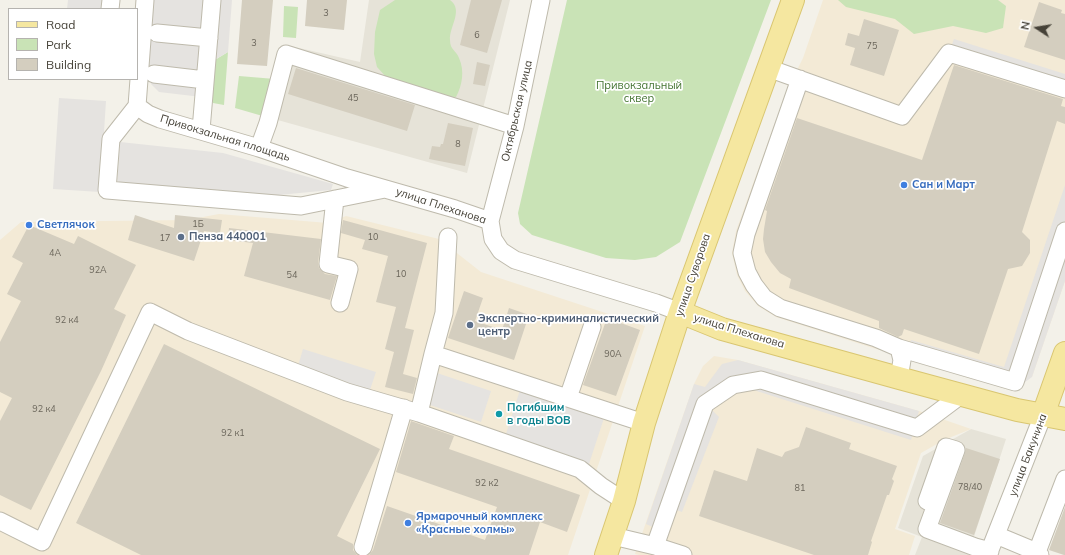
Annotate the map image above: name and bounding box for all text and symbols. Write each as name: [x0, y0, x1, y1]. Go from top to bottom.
legend: [8, 8, 138, 80]
house number: 3: [323, 8, 329, 18]
north arrow: [1017, 8, 1057, 48]
text: Road: [46, 17, 75, 32]
text: N: [1018, 20, 1033, 31]
house number: 6: [474, 30, 480, 40]
text: Park: [46, 37, 71, 52]
house number: 3: [251, 38, 257, 48]
house number: 75: [867, 41, 877, 51]
text: Building: [46, 57, 91, 72]
street label: Октябрьская улица: [499, 59, 535, 163]
park label: Привокзальный сквер: [596, 79, 682, 105]
house number: 45: [348, 93, 358, 103]
street label: Привокзальная площадь: [158, 112, 292, 164]
house number: 8: [455, 139, 461, 149]
place label: Сан и Март: [912, 178, 975, 192]
marker: Сан и Март: [899, 180, 909, 190]
street label: улица Плеханова: [394, 185, 488, 227]
place label: Светлячок: [37, 218, 95, 232]
house number: 1Б: [192, 219, 204, 229]
marker: Светлячок: [24, 220, 34, 230]
place label: Пенза 440001: [189, 230, 266, 244]
marker: Пенза 440001: [176, 232, 186, 242]
house number: 10: [368, 232, 378, 242]
street label: улица Суворова: [673, 232, 713, 318]
house number: 17: [160, 233, 170, 243]
house number: 4А: [49, 248, 61, 258]
house number: 92А: [89, 265, 107, 275]
house number: 10: [396, 269, 406, 279]
house number: 54: [287, 270, 297, 280]
street label: улица Плеханова: [692, 311, 786, 351]
place label: Экспертно-криминалистический центр: [478, 312, 659, 338]
house number: 92 к4: [55, 315, 79, 325]
marker: Экспертно-криминалистический центр: [465, 320, 475, 330]
house number: 90А: [604, 349, 622, 359]
place label: Погибшим в годы ВОВ: [507, 401, 571, 427]
house number: 92 к4: [32, 404, 56, 414]
marker: Погибшим в годы ВОВ: [494, 409, 504, 419]
street label: улица Бакунина: [1006, 412, 1050, 498]
house number: 92 к1: [221, 428, 245, 438]
house number: 92 к2: [475, 478, 499, 488]
house number: 78/40: [958, 482, 982, 492]
house number: 81: [795, 483, 805, 493]
place label: Ярмарочный комплекс «Красные холмы»: [416, 510, 543, 536]
marker: Ярмарочный комплекс «Красные холмы»: [403, 518, 413, 528]

